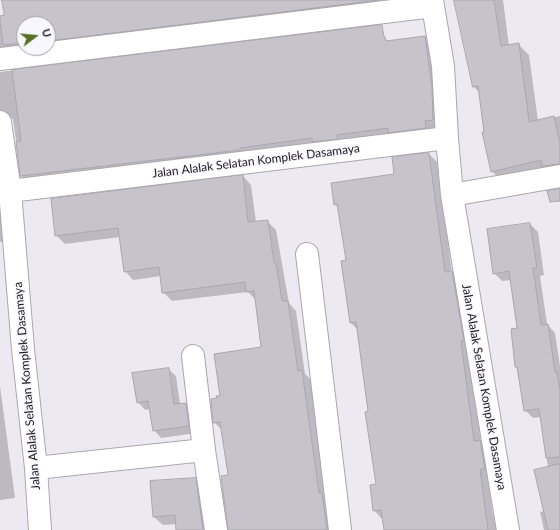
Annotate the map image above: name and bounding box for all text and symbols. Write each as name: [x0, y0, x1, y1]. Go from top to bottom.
north arrow: [16, 16, 56, 56]
text: U: [40, 27, 54, 39]
street label: Jalan Alalak Selatan Komplek Dasamaya: [151, 141, 361, 181]
street label: Jalan Alalak Selatan Komplek Dasamaya: [11, 281, 43, 491]
street label: Jalan Alalak Selatan Komplek Dasamaya: [459, 283, 509, 491]

